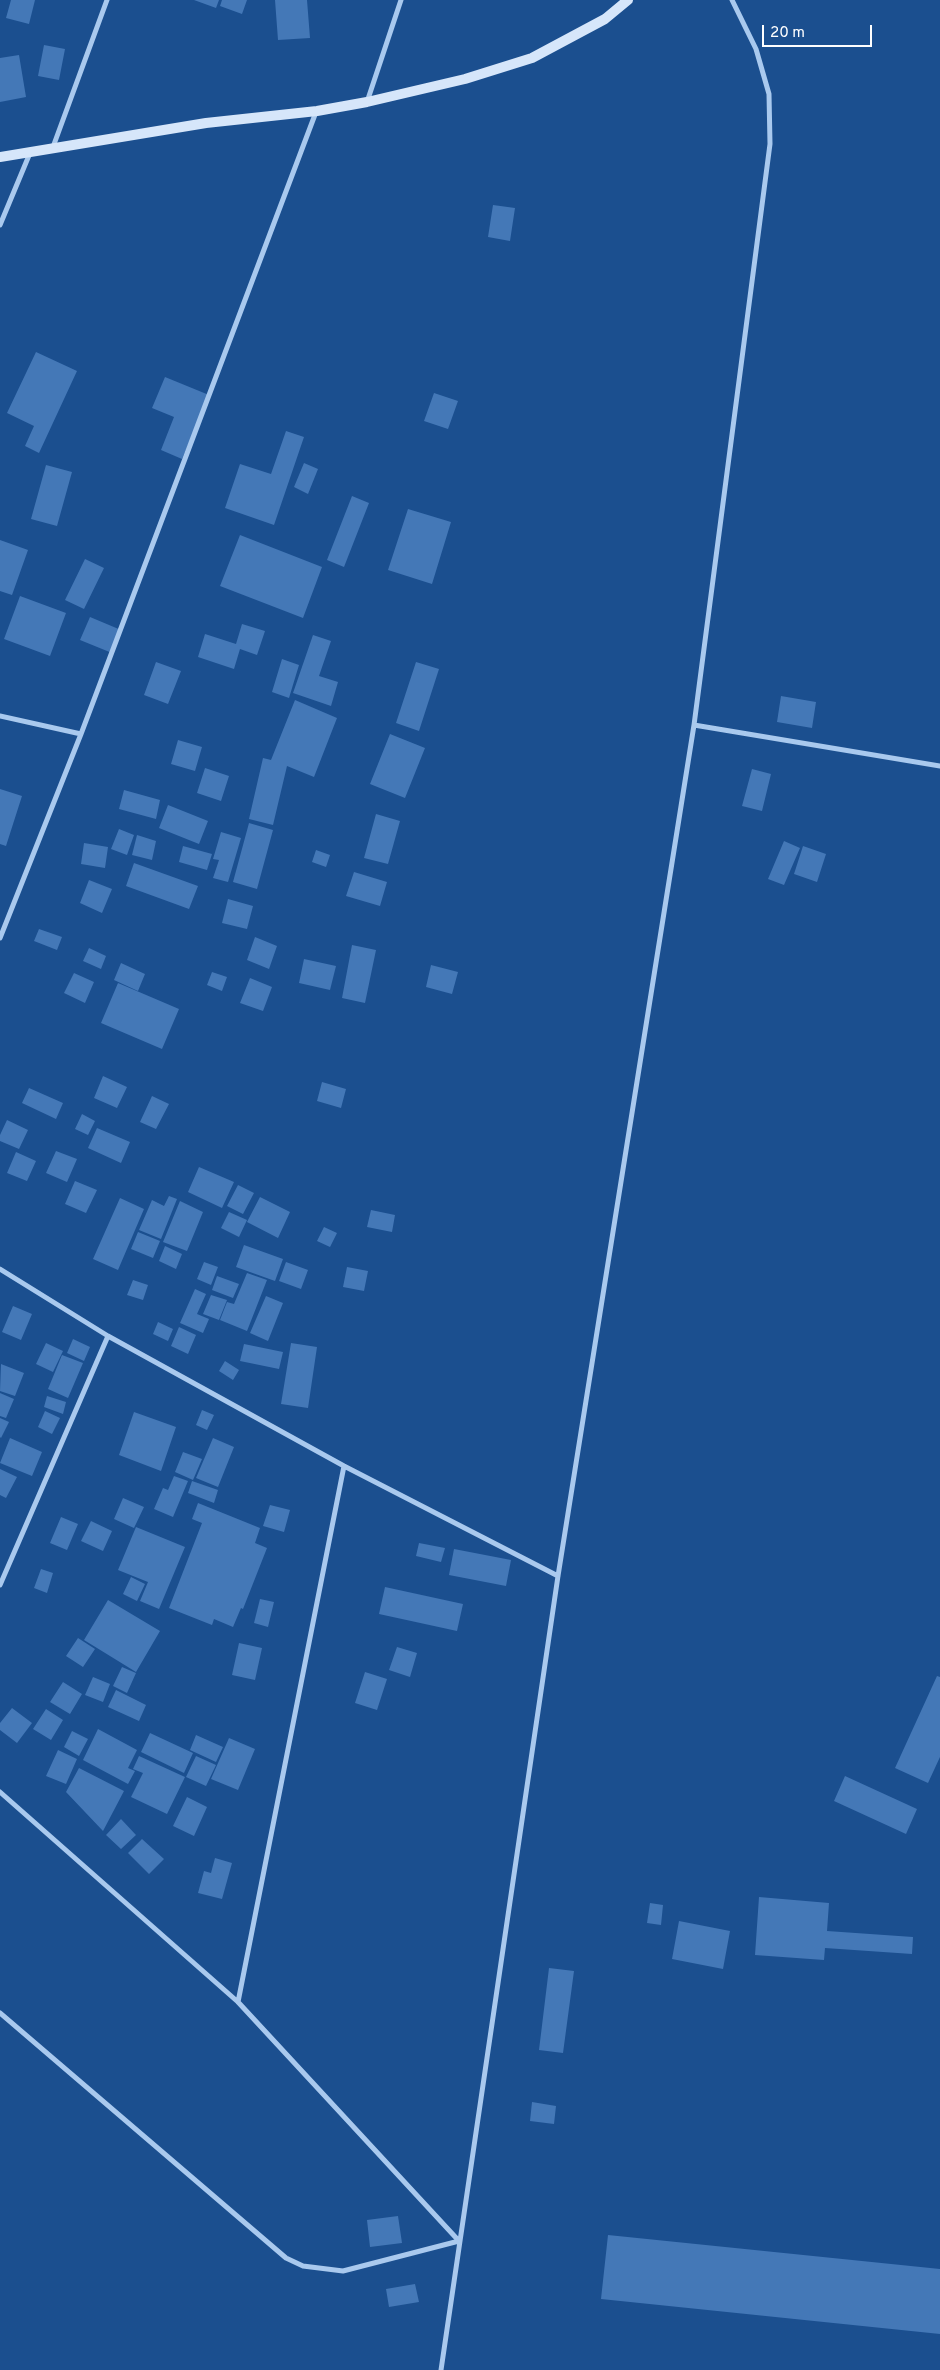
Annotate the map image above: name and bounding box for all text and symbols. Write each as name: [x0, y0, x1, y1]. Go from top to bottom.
scale bar: [765, 15, 875, 47]
text: 20 m: [770, 24, 805, 43]

